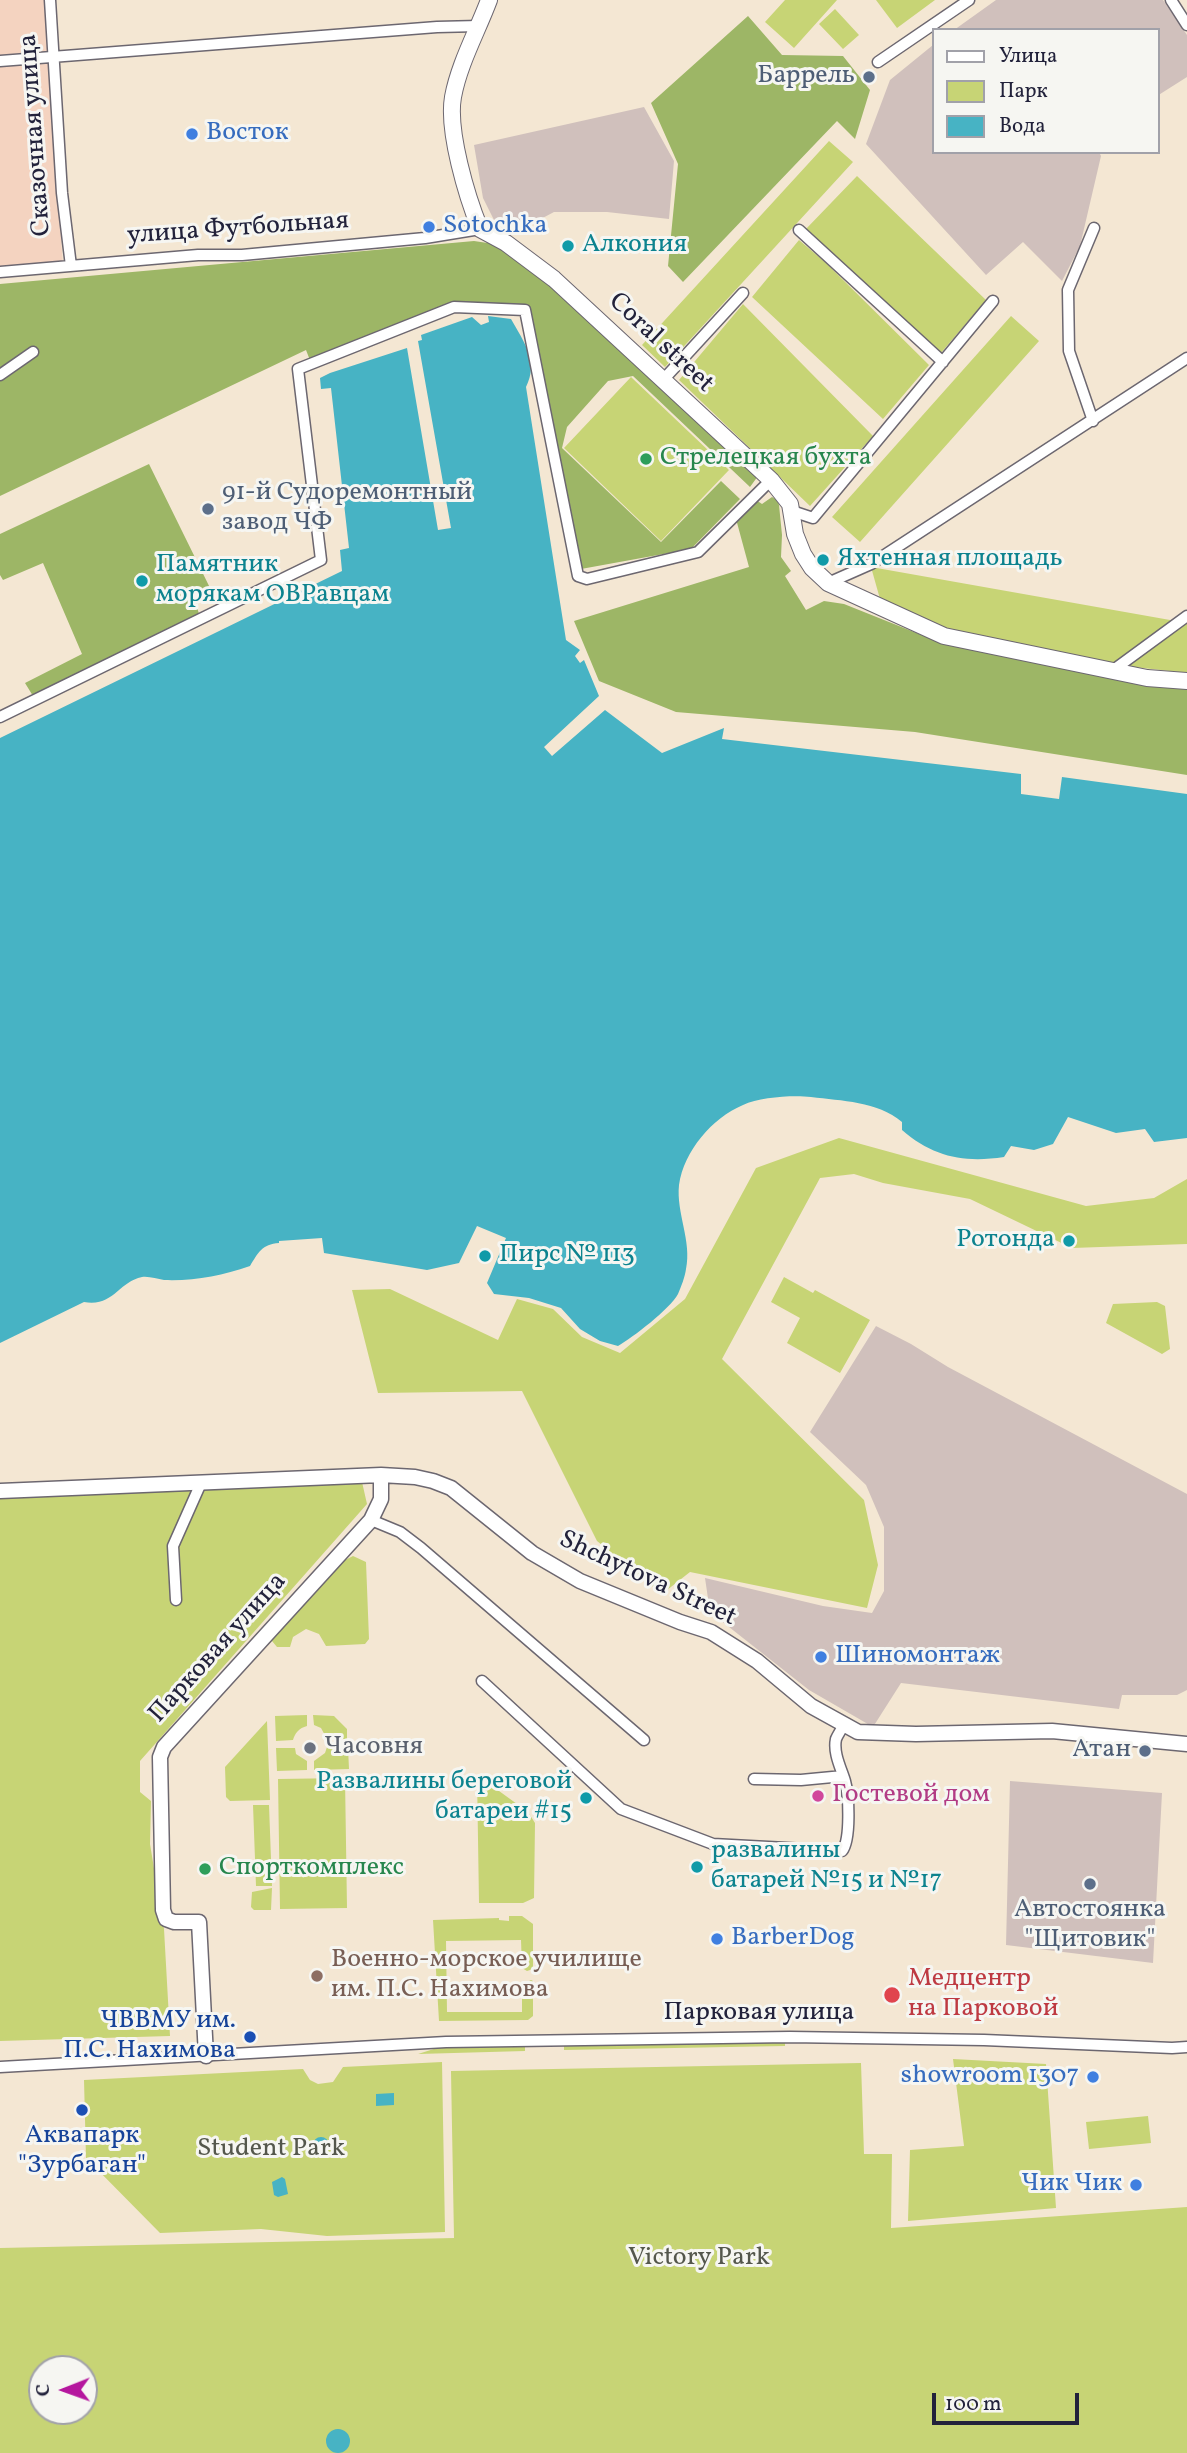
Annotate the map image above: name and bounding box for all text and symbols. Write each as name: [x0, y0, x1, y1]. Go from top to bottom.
legend: [932, 28, 1159, 154]
street label: Сказочная улица: [14, 33, 60, 237]
text: Улица: [999, 42, 1057, 71]
place label: Баррель: [757, 61, 855, 93]
marker: Баррель: [861, 69, 877, 85]
text: Парк: [999, 77, 1048, 106]
text: Вода: [999, 112, 1046, 141]
place label: Восток: [206, 118, 288, 150]
marker: Восток: [184, 126, 200, 142]
street label: улица Футбольная: [126, 207, 350, 253]
place label: Sotochka: [443, 211, 547, 243]
marker: Sotochka: [421, 219, 437, 235]
place label: Алкония: [582, 230, 687, 262]
marker: Алкония: [560, 238, 576, 254]
street label: Coral street: [601, 287, 719, 401]
place label: Стрелецкая бухта: [660, 443, 872, 475]
marker: Стрелецкая бухта: [638, 451, 654, 467]
place label: 91-й Судоремонтный завод ЧФ: [222, 478, 472, 540]
marker: 91-й Судоремонтный завод ЧФ: [200, 501, 216, 517]
place label: Яхтенная площадь: [837, 544, 1063, 576]
place label: Памятник морякам ОВРавцам: [156, 550, 389, 612]
marker: Яхтенная площадь: [815, 552, 831, 568]
marker: Памятник морякам ОВРавцам: [134, 573, 150, 589]
place label: Ротонда: [956, 1225, 1055, 1257]
marker: Ротонда: [1061, 1233, 1077, 1249]
place label: Пирс № 113: [499, 1240, 635, 1272]
marker: Пирс № 113: [477, 1248, 493, 1264]
street label: Shchytova Street: [553, 1525, 741, 1635]
street label: Парковая улица: [144, 1568, 294, 1730]
place label: Шиномонтаж: [835, 1641, 1000, 1673]
marker: Шиномонтаж: [813, 1649, 829, 1665]
place label: Часовня: [324, 1732, 423, 1764]
place label: Атан: [1072, 1735, 1131, 1767]
marker: Часовня: [302, 1740, 318, 1756]
marker: Атан: [1137, 1743, 1153, 1759]
place label: Развалины береговой батареи #15: [316, 1767, 572, 1828]
place label: Гостевой дом: [832, 1780, 990, 1812]
marker: Гостевой дом: [810, 1788, 826, 1804]
marker: Развалины береговой батареи #15: [578, 1790, 594, 1806]
place label: развалины батарей №15 и №17: [711, 1836, 942, 1898]
place label: Спорткомплекс: [219, 1853, 404, 1885]
marker: развалины батарей №15 и №17: [689, 1859, 705, 1875]
marker: Спорткомплекс: [197, 1861, 213, 1877]
marker: Автостоянка "Щитовик": [1082, 1876, 1098, 1892]
place label: Автостоянка "Щитовик": [1014, 1895, 1166, 1956]
place label: BarberDog: [731, 1923, 855, 1955]
marker: BarberDog: [709, 1931, 725, 1947]
place label: Военно-морское училище им. П.С. Нахимова: [331, 1945, 642, 2007]
place label: Медцентр на Парковой: [908, 1964, 1058, 2025]
marker: Военно-морское училище им. П.С. Нахимова: [309, 1968, 325, 1984]
marker: Медцентр на Парковой: [882, 1985, 902, 2005]
street label: Парковая улица: [664, 1998, 854, 2030]
place label: ЧВВМУ им. П.С. Нахимова: [63, 2006, 236, 2068]
marker: ЧВВМУ им. П.С. Нахимова: [242, 2029, 258, 2045]
place label: showroom 1307: [901, 2061, 1079, 2093]
marker: showroom 1307: [1085, 2069, 1101, 2085]
marker: Аквапарк "Зурбаган": [74, 2102, 90, 2118]
place label: Аквапарк "Зурбаган": [18, 2121, 146, 2182]
park label: Student Park: [197, 2134, 345, 2166]
place label: Чик Чик: [1021, 2169, 1122, 2201]
marker: Чик Чик: [1128, 2177, 1144, 2193]
park label: Victory Park: [628, 2243, 770, 2275]
north arrow: [28, 2355, 98, 2425]
scale bar: [935, 2380, 1082, 2424]
text: С: [31, 2384, 57, 2397]
text: 100 m: [945, 2390, 1002, 2419]

